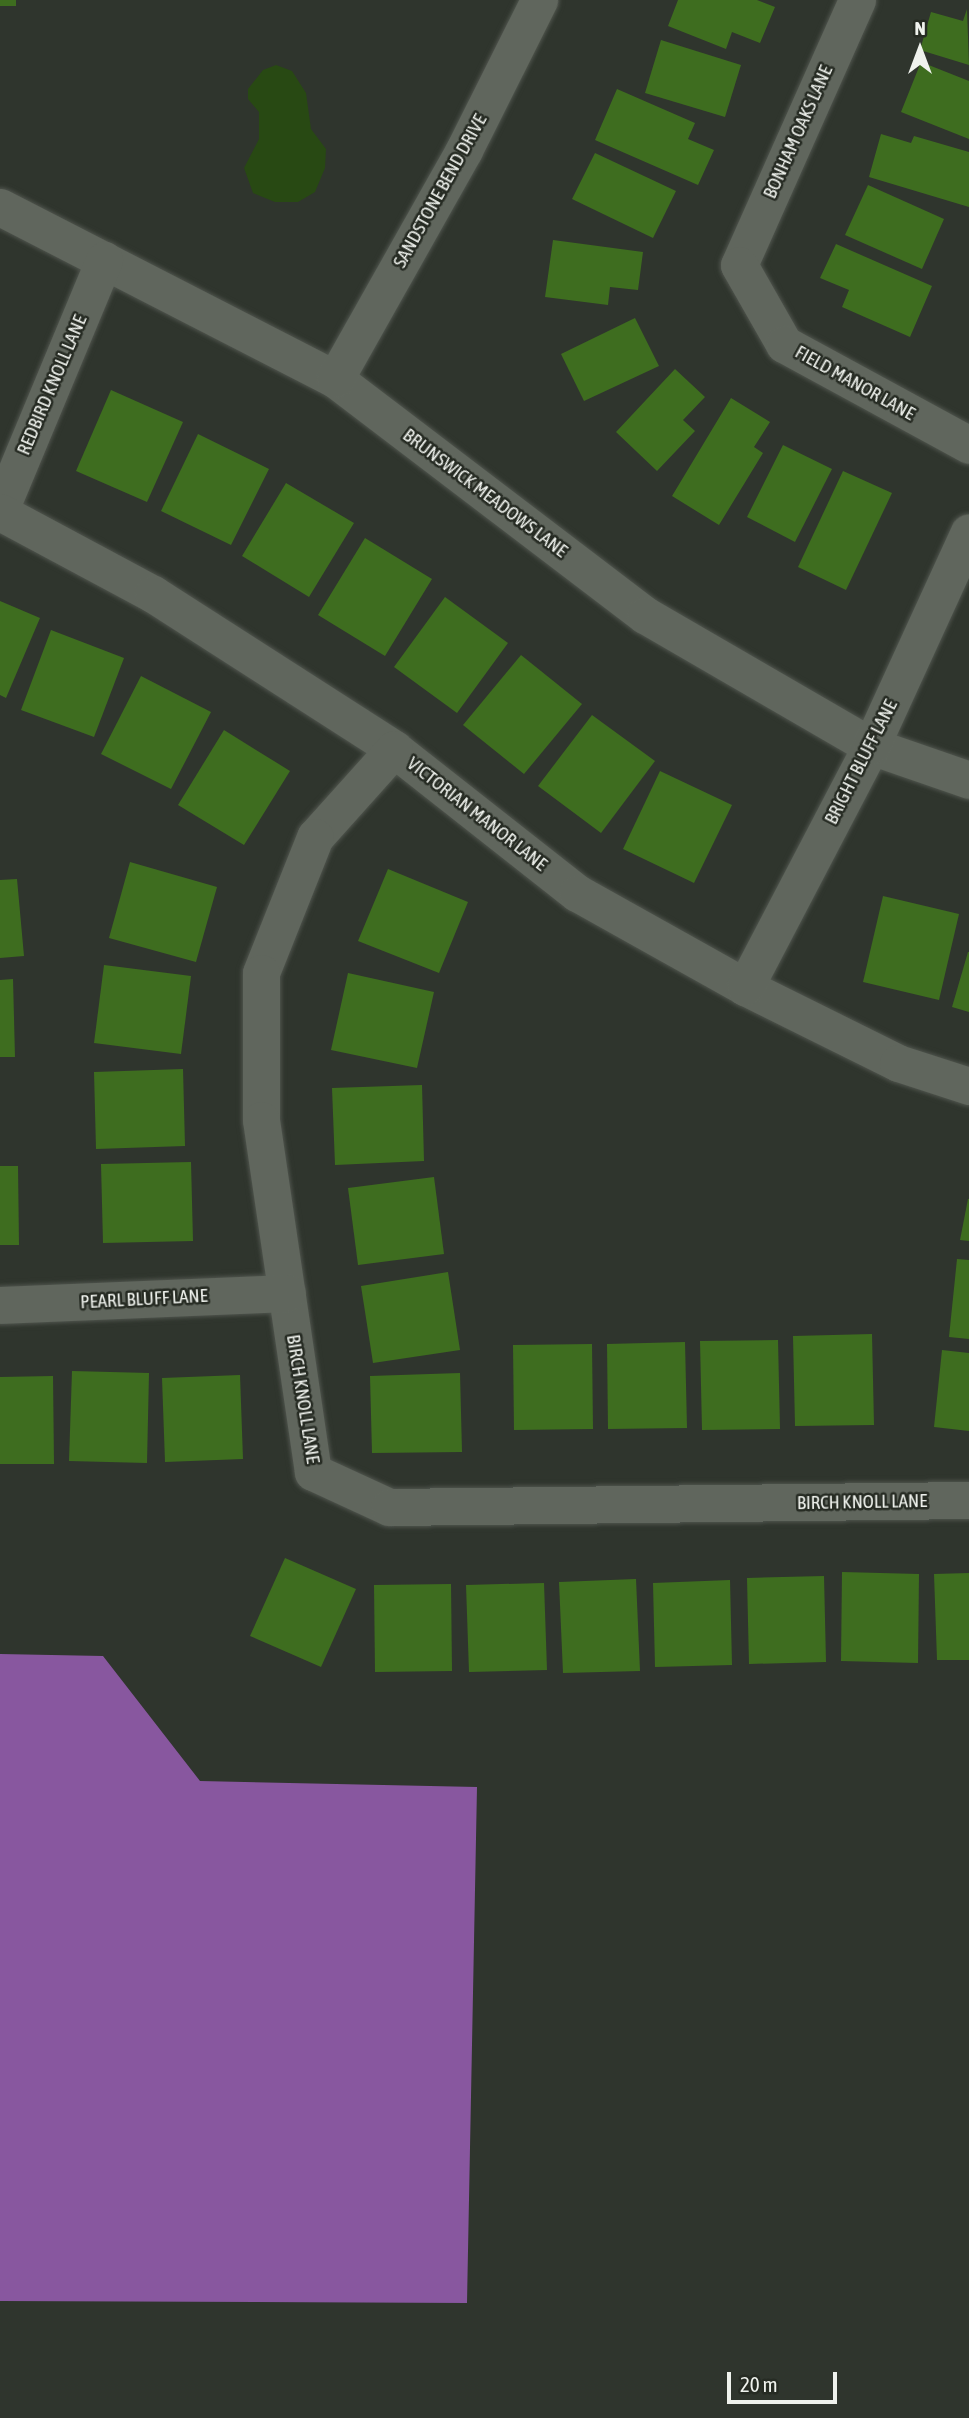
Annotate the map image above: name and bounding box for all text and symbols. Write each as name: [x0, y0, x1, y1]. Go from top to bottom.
north arrow: [885, 14, 955, 84]
text: N: [914, 17, 926, 39]
street label: BONHAM OAKS LANE: [758, 62, 838, 202]
street label: SANDSTONE BEND DRIVE: [388, 110, 492, 272]
street label: REDBIRD KNOLL LANE: [12, 312, 92, 458]
street label: FIELD MANOR LANE: [791, 341, 919, 425]
street label: BRUNSWICK MEADOWS LANE: [398, 424, 572, 562]
street label: BRIGHT BLUFF LANE: [820, 696, 902, 828]
street label: VICTORIAN MANOR LANE: [402, 752, 552, 876]
street label: PEARL BLUFF LANE: [80, 1284, 208, 1314]
street label: BIRCH KNOLL LANE: [282, 1333, 324, 1465]
street label: BIRCH KNOLL LANE: [797, 1489, 927, 1515]
scale bar: [731, 2358, 841, 2402]
text: 20 m: [740, 2372, 778, 2396]

